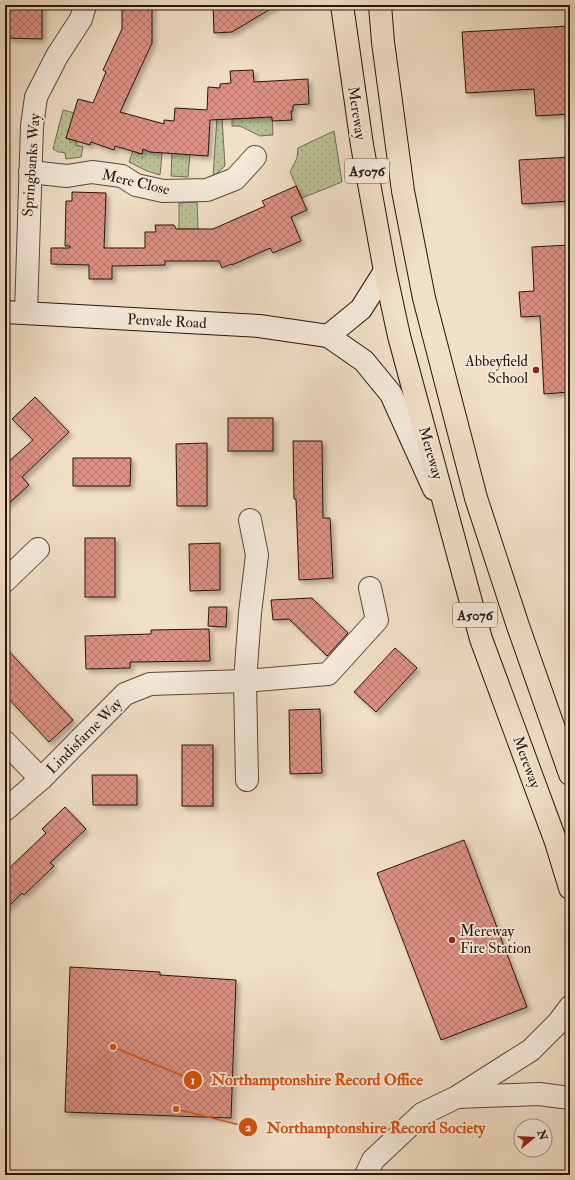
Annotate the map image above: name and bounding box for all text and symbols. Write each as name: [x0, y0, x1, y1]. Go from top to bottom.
street label: Mereway: [343, 85, 370, 142]
street label: Springbanks Way: [18, 112, 46, 218]
road number: A5076: [345, 159, 389, 183]
street label: Mere Close: [100, 165, 172, 199]
street label: Penvale Road: [127, 310, 208, 333]
place label: Abbeyfield School: [464, 352, 529, 388]
marker: Abbeyfield School: [531, 365, 541, 375]
street label: Mereway: [414, 424, 447, 482]
road number: A5076: [453, 603, 497, 627]
street label: Lindisfarne Way: [42, 694, 126, 778]
street label: Mereway: [508, 733, 545, 791]
place label: Mereway Fire Station: [460, 922, 532, 958]
marker: Mereway Fire Station: [447, 935, 457, 945]
callout: Northamptonshire Record Office: [183, 1066, 431, 1094]
text: Northamptonshire Record Office: [210, 1070, 423, 1091]
text: 1: [191, 1073, 195, 1088]
callout: Northamptonshire Record Society: [238, 1113, 493, 1141]
text: Northamptonshire Record Society: [266, 1118, 486, 1139]
north arrow: [513, 1118, 553, 1158]
text: 2: [245, 1120, 251, 1135]
text: N: [534, 1127, 550, 1143]

